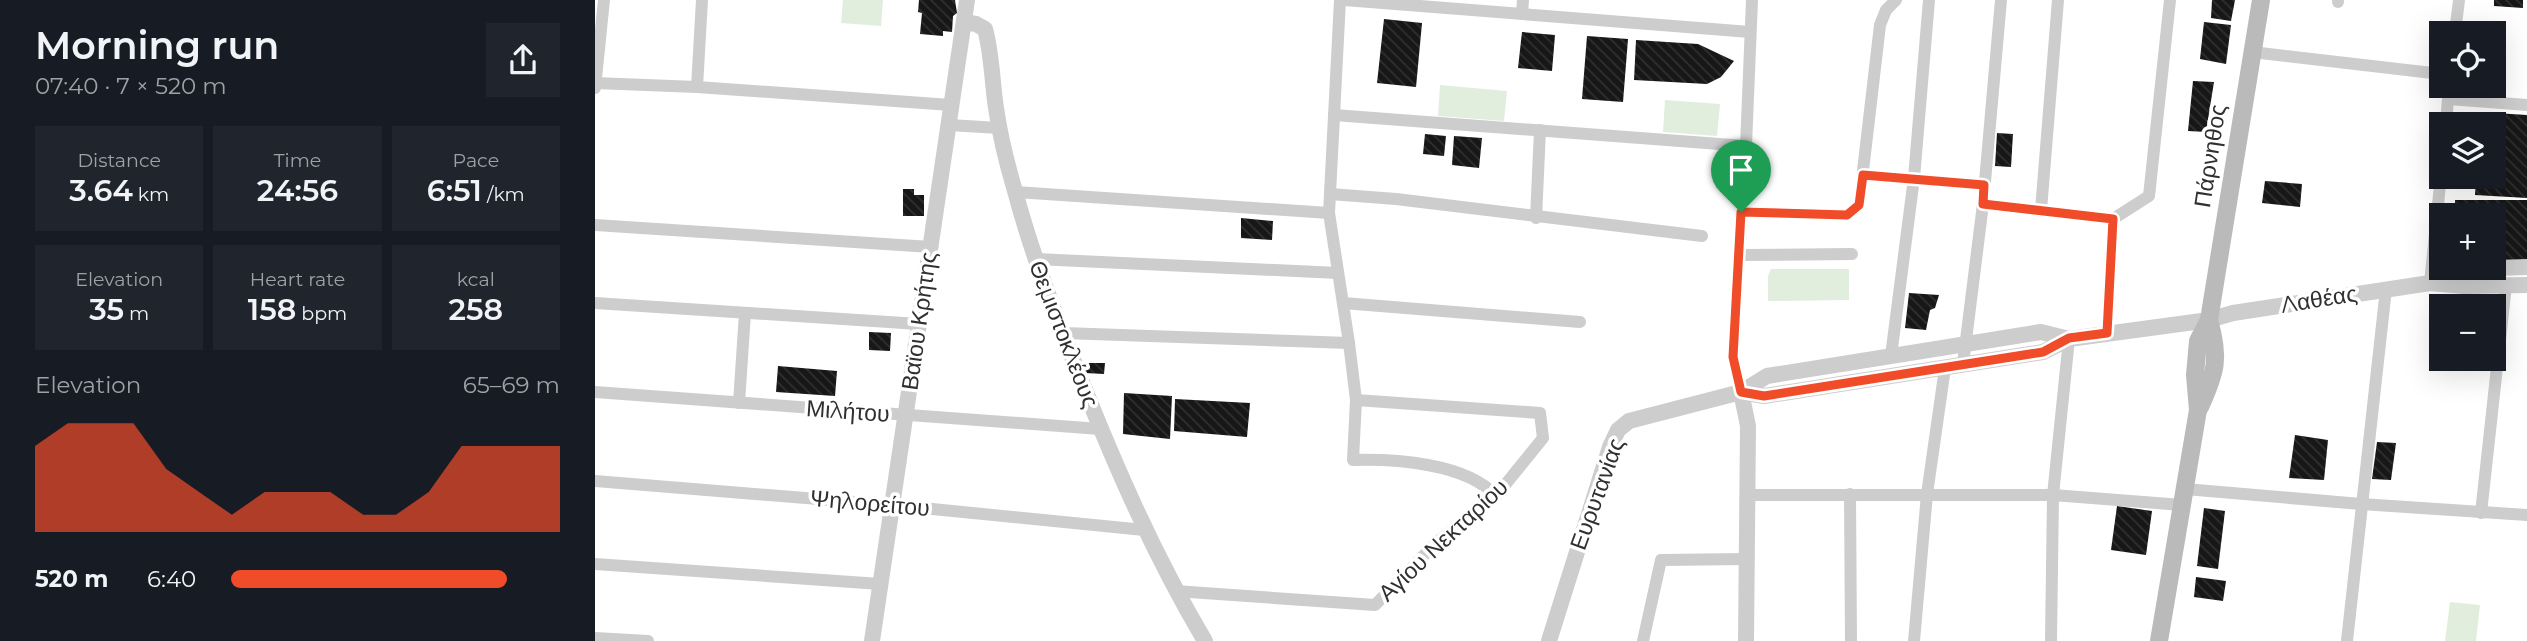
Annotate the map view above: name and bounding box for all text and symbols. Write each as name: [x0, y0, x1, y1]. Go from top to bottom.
map controls: [2429, 21, 2506, 371]
button: locate: [2429, 21, 2506, 98]
text: Morning run: [35, 22, 279, 69]
button: share: [486, 23, 560, 97]
text: 07:40 · 7 × 520 m: [35, 72, 227, 100]
street label: Πάρνηθος: [2188, 102, 2232, 210]
button: layers: [2429, 112, 2506, 189]
pin: [1711, 140, 1771, 212]
text: Distance: [77, 149, 161, 172]
text: Time: [274, 149, 321, 172]
text: Pace: [453, 149, 499, 172]
icon: arrive: [1722, 151, 1760, 189]
text: 3.64: [69, 172, 133, 209]
text: 24:56: [257, 172, 338, 209]
text: 6:51: [427, 172, 482, 209]
text: km: [133, 183, 169, 206]
text: /km: [482, 183, 525, 206]
button: +: [2429, 203, 2506, 280]
street label: Βαϊου Κρήτης: [895, 250, 943, 392]
street label: Θεμιστοκλέους: [1023, 256, 1105, 412]
text: Elevation: [75, 268, 163, 291]
text: Heart rate: [250, 268, 345, 291]
text: kcal: [457, 268, 495, 291]
street label: Λαθέας: [2279, 279, 2359, 319]
text: 35: [89, 291, 124, 328]
text: 158: [248, 291, 296, 328]
text: 258: [449, 291, 503, 328]
button: −: [2429, 294, 2506, 371]
text: m: [124, 302, 149, 325]
text: bpm: [296, 302, 347, 325]
text: Elevation: [35, 371, 141, 399]
text: 65–69 m: [463, 371, 560, 399]
street label: Μιλήτου: [805, 394, 891, 428]
street label: Ευρυτανίας: [1564, 434, 1630, 554]
street label: Αγίου Νεκταρίου: [1372, 473, 1514, 607]
street label: Ψηλορείτου: [809, 484, 931, 522]
text: 520 m: [35, 565, 108, 593]
text: 6:40: [147, 565, 196, 593]

